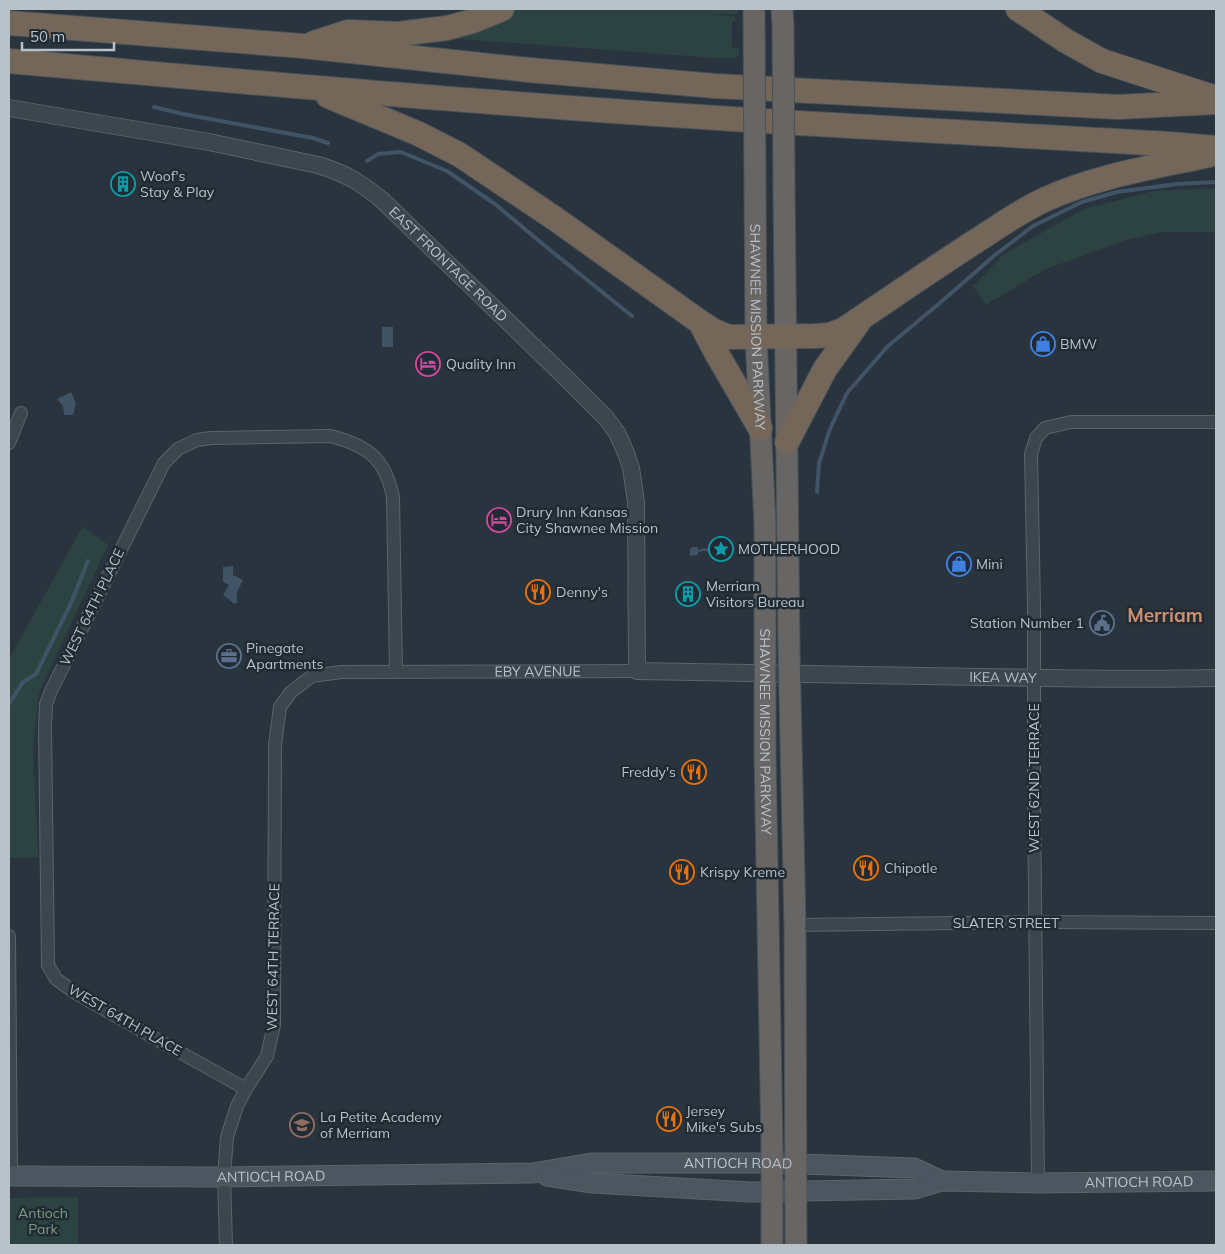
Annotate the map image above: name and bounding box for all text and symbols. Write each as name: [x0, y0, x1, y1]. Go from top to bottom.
scale bar: [22, 20, 115, 52]
text: 50 m: [30, 27, 65, 46]
place label: Woof's Stay & Play: [140, 167, 215, 201]
building icon: Woof's Stay & Play: [110, 171, 136, 197]
street label: EAST FRONTAGE ROAD: [385, 203, 511, 326]
street label: SHAWNEE MISSION PARKWAY: [746, 224, 769, 431]
shop icon: BMW: [1030, 331, 1056, 357]
place label: BMW: [1060, 335, 1098, 353]
hotel icon: Quality Inn: [415, 351, 441, 377]
place label: Quality Inn: [446, 355, 516, 373]
place label: Drury Inn Kansas City Shawnee Mission: [516, 503, 658, 537]
hotel icon: Drury Inn Kansas City Shawnee Mission: [486, 507, 512, 533]
place icon: MOTHERHOOD: [708, 536, 734, 562]
place label: MOTHERHOOD: [738, 540, 840, 558]
street label: WEST 64TH PLACE: [56, 545, 128, 669]
shop icon: Mini: [946, 551, 972, 577]
place label: Mini: [976, 555, 1003, 573]
place label: Merriam Visitors Bureau: [706, 577, 805, 611]
restaurant icon: Denny's: [525, 579, 551, 605]
building icon: Merriam Visitors Bureau: [675, 581, 701, 607]
place label: Denny's: [556, 583, 608, 601]
district label: Merriam: [1127, 603, 1203, 627]
public building icon: Station Number 1: [1089, 610, 1115, 636]
place label: Station Number 1: [970, 614, 1084, 632]
street label: SHAWNEE MISSION PARKWAY: [756, 629, 775, 836]
place label: Pinegate Apartments: [246, 639, 323, 673]
office icon: Pinegate Apartments: [216, 643, 242, 669]
street label: EBY AVENUE: [494, 662, 581, 680]
street label: IKEA WAY: [969, 668, 1037, 687]
street label: WEST 62ND TERRACE: [1025, 703, 1043, 853]
restaurant icon: Freddy's: [681, 759, 707, 785]
place label: Freddy's: [621, 763, 676, 781]
restaurant icon: Chipotle: [853, 855, 879, 881]
restaurant icon: Krispy Kreme: [669, 859, 695, 885]
place label: Chipotle: [884, 859, 937, 877]
place label: Krispy Kreme: [700, 863, 785, 881]
street label: WEST 64TH TERRACE: [263, 883, 283, 1031]
street label: SLATER STREET: [953, 914, 1060, 932]
street label: WEST 64TH PLACE: [65, 980, 185, 1060]
place label: Jersey Mike's Subs: [686, 1102, 762, 1136]
restaurant icon: Jersey Mike's Subs: [656, 1106, 682, 1132]
place label: La Petite Academy of Merriam: [320, 1108, 442, 1142]
school or university icon: La Petite Academy of Merriam: [289, 1112, 315, 1138]
street label: ANTIOCH ROAD: [684, 1154, 793, 1173]
street label: ANTIOCH ROAD: [217, 1167, 325, 1186]
street label: ANTIOCH ROAD: [1085, 1172, 1193, 1191]
park label: Antioch Park: [18, 1204, 68, 1238]

